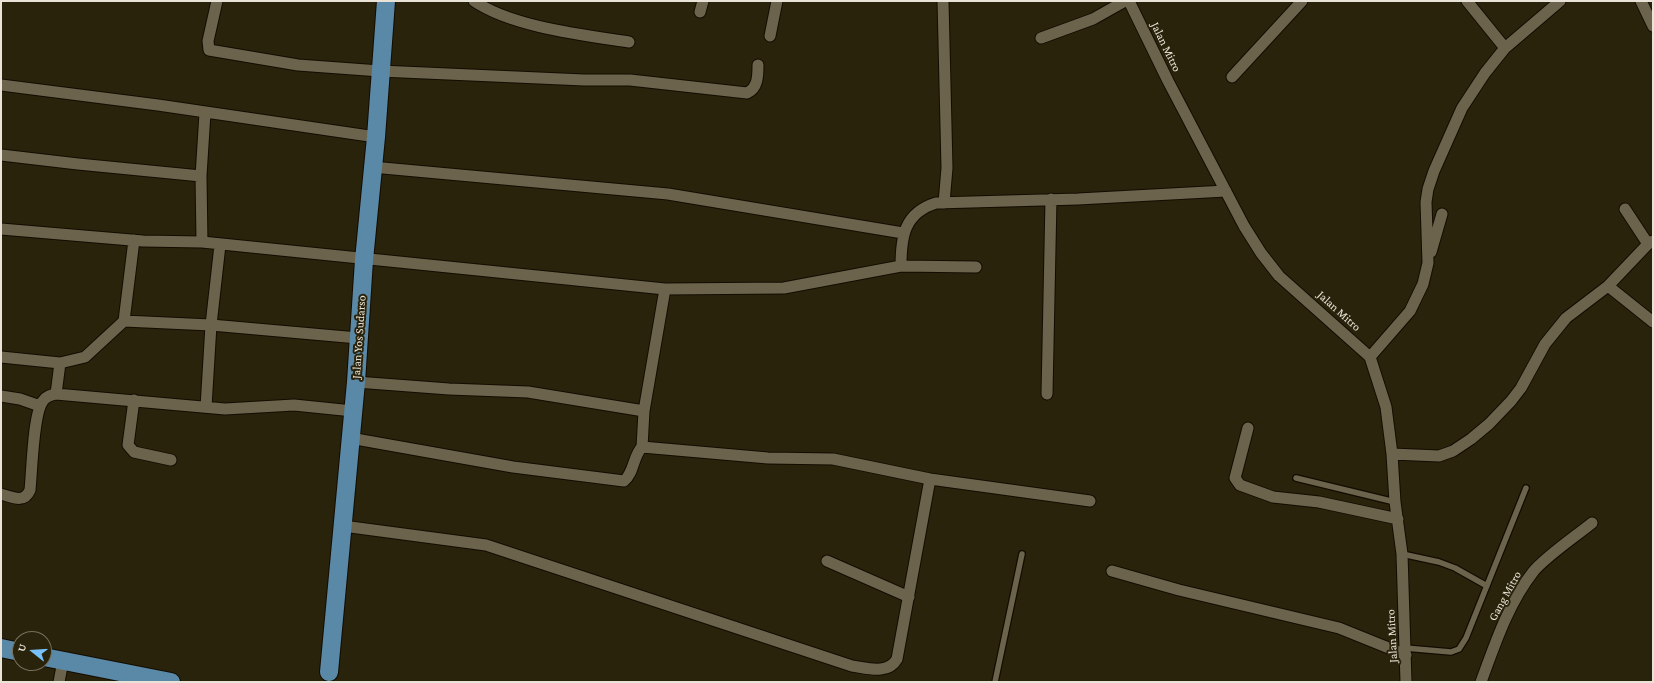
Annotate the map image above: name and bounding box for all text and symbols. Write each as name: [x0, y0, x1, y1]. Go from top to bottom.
street label: Jalan Mitro: [1148, 20, 1184, 74]
street label: Jalan Mitro: [1314, 288, 1364, 334]
street label: Jalan Yos Sudarso: [349, 295, 369, 379]
street label: Gang Mitro: [1485, 569, 1525, 623]
street label: Jalan Mitro: [1383, 609, 1401, 663]
north arrow: [12, 631, 52, 671]
text: U: [15, 642, 28, 653]

